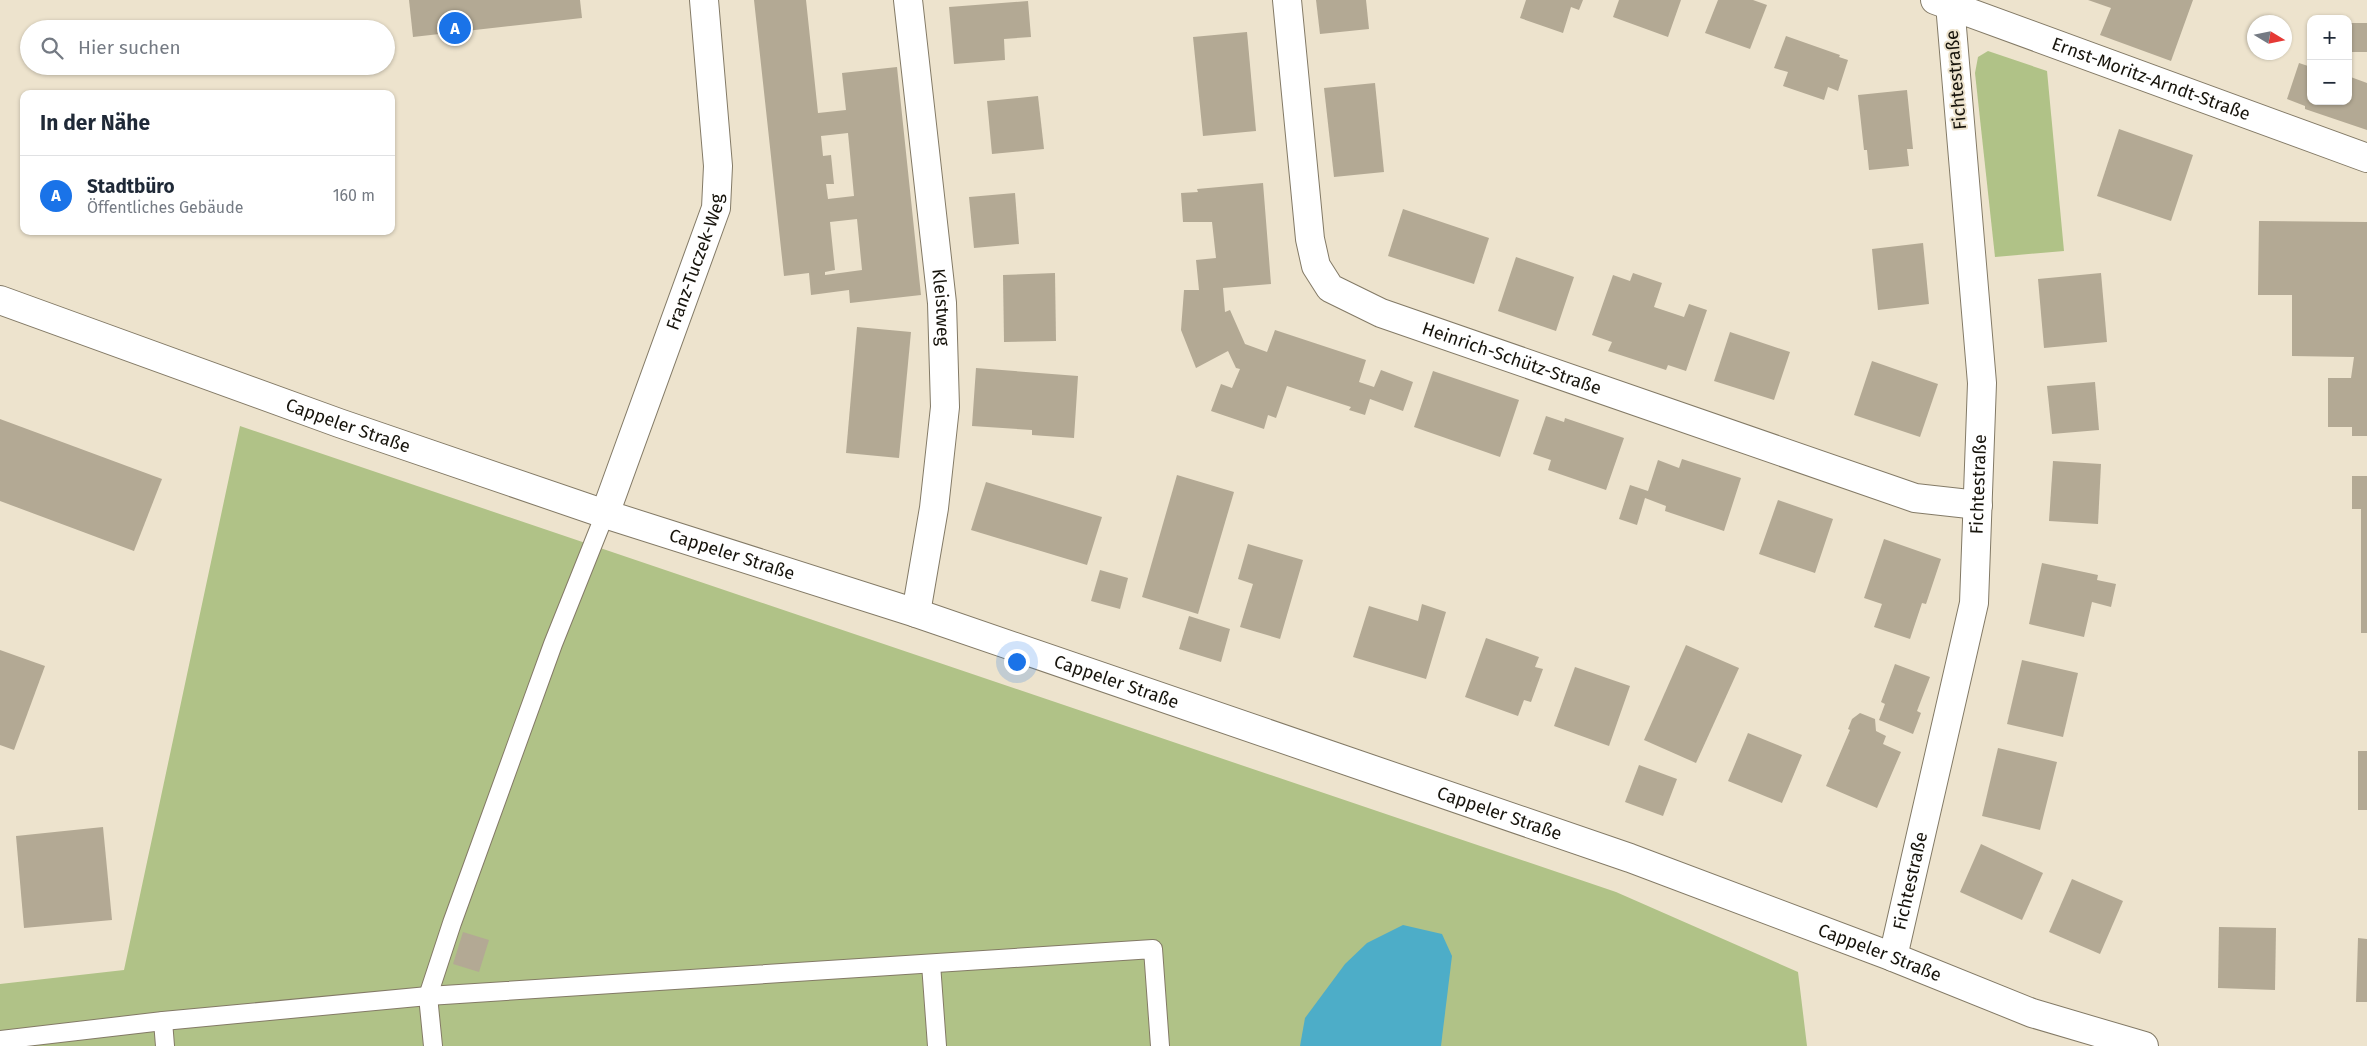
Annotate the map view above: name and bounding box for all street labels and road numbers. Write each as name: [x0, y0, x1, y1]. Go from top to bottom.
street label: Fichtestraße: [1941, 29, 1971, 131]
street label: Ernst-Moritz-Arndt-Straße: [2049, 33, 2253, 125]
street label: Franz-Tuczek-Weg: [662, 193, 728, 333]
street label: Kleistweg: [927, 267, 954, 347]
street label: Heinrich-Schütz-Straße: [1419, 317, 1604, 399]
street label: Cappeler Straße: [283, 394, 413, 458]
street label: Fichtestraße: [1966, 434, 1991, 535]
street label: Cappeler Straße: [666, 524, 798, 585]
street label: Cappeler Straße: [1051, 650, 1182, 713]
street label: Cappeler Straße: [1434, 782, 1565, 845]
street label: Fichtestraße: [1889, 830, 1932, 932]
street label: Cappeler Straße: [1815, 919, 1945, 986]

